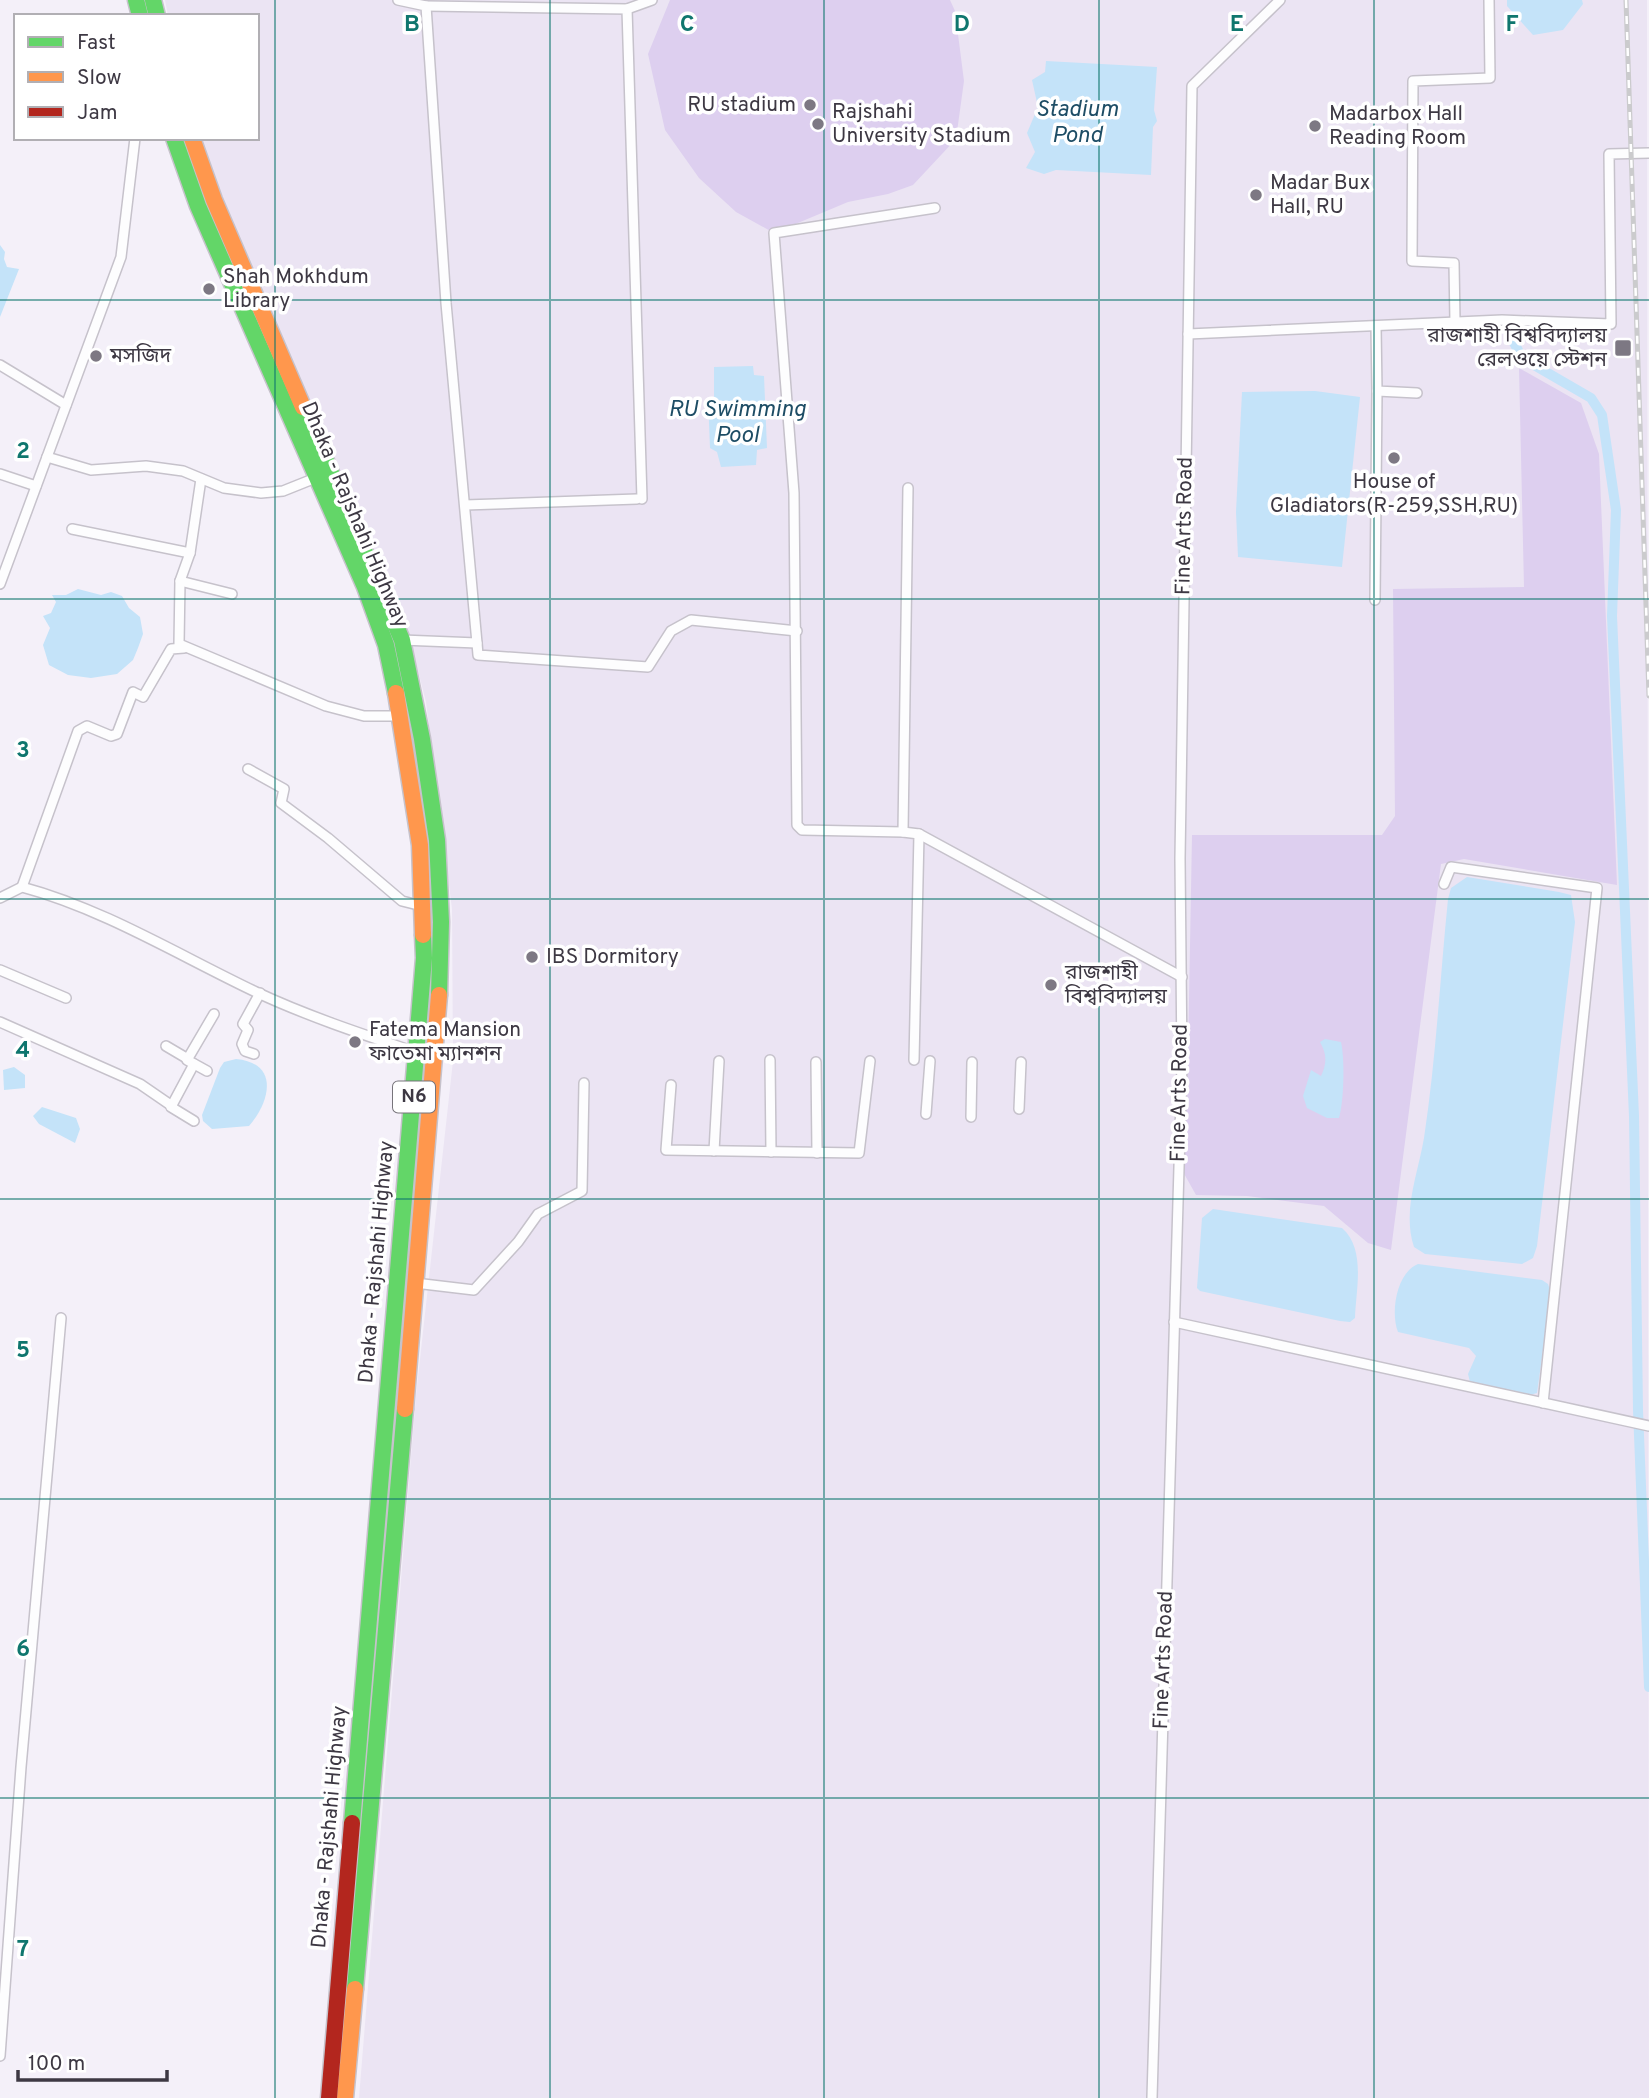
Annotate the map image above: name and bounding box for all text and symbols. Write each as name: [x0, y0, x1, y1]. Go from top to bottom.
text: B: [404, 11, 420, 40]
text: C: [680, 11, 694, 40]
text: D: [954, 11, 970, 40]
text: E: [1230, 11, 1244, 40]
text: F: [1505, 11, 1519, 40]
legend: [14, 14, 259, 140]
text: Fast: [77, 30, 116, 57]
text: Slow: [77, 65, 122, 92]
place label: RU stadium: [687, 92, 796, 119]
water label: Stadium Pond: [1036, 96, 1118, 151]
marker: RU stadium: [802, 97, 818, 113]
place label: Rajshahi University Stadium: [832, 99, 1011, 150]
text: Jam: [77, 100, 118, 127]
place label: Madarbox Hall Reading Room: [1329, 101, 1466, 152]
marker: Rajshahi University Stadium: [810, 116, 826, 132]
marker: Madarbox Hall Reading Room: [1307, 118, 1323, 134]
place label: Madar Bux Hall, RU: [1270, 170, 1371, 221]
marker: Madar Bux Hall, RU: [1248, 187, 1264, 203]
place label: Shah Mokhdum Library: [223, 264, 369, 315]
marker: Shah Mokhdum Library: [201, 281, 217, 297]
place label: রাজশাহী বিশ্ববিদ্যালয় রেলওয়ে স্টেশন: [1426, 323, 1608, 374]
marker: রাজশাহী বিশ্ববিদ্যালয় রেলওয়ে স্টেশন: [1613, 338, 1633, 358]
place label: মসজিদ: [109, 343, 172, 370]
marker: মসজিদ: [88, 348, 104, 364]
water label: RU Swimming Pool: [668, 396, 806, 451]
street label: Dhaka - Rajshahi Highway: [294, 398, 414, 632]
text: 2: [16, 438, 30, 467]
marker: House of Gladiators(R-259,SSH,RU): [1386, 450, 1402, 466]
street label: Fine Arts Road: [1170, 456, 1200, 596]
place label: House of Gladiators(R-259,SSH,RU): [1270, 469, 1518, 520]
text: 3: [16, 737, 30, 766]
place label: IBS Dormitory: [546, 944, 679, 971]
marker: IBS Dormitory: [524, 949, 540, 965]
place label: রাজশাহী বিশ্ববিদ্যালয়: [1064, 960, 1168, 1011]
marker: রাজশাহী বিশ্ববিদ্যালয়: [1043, 977, 1059, 993]
place label: Fatema Mansion ফাতেমা ম্যানশন: [368, 1017, 521, 1068]
street label: Fine Arts Road: [1165, 1023, 1195, 1163]
marker: Fatema Mansion ফাতেমা ম্যানশন: [347, 1034, 363, 1050]
text: 4: [16, 1037, 30, 1066]
road number: N6: [393, 1082, 435, 1112]
street label: Dhaka - Rajshahi Highway: [353, 1140, 401, 1384]
text: 5: [16, 1337, 30, 1366]
street label: Fine Arts Road: [1148, 1590, 1180, 1730]
text: 6: [16, 1636, 30, 1665]
street label: Dhaka - Rajshahi Highway: [306, 1705, 354, 1949]
text: 7: [17, 1936, 29, 1965]
scale bar: [18, 2038, 166, 2082]
text: 100 m: [28, 2051, 85, 2078]

